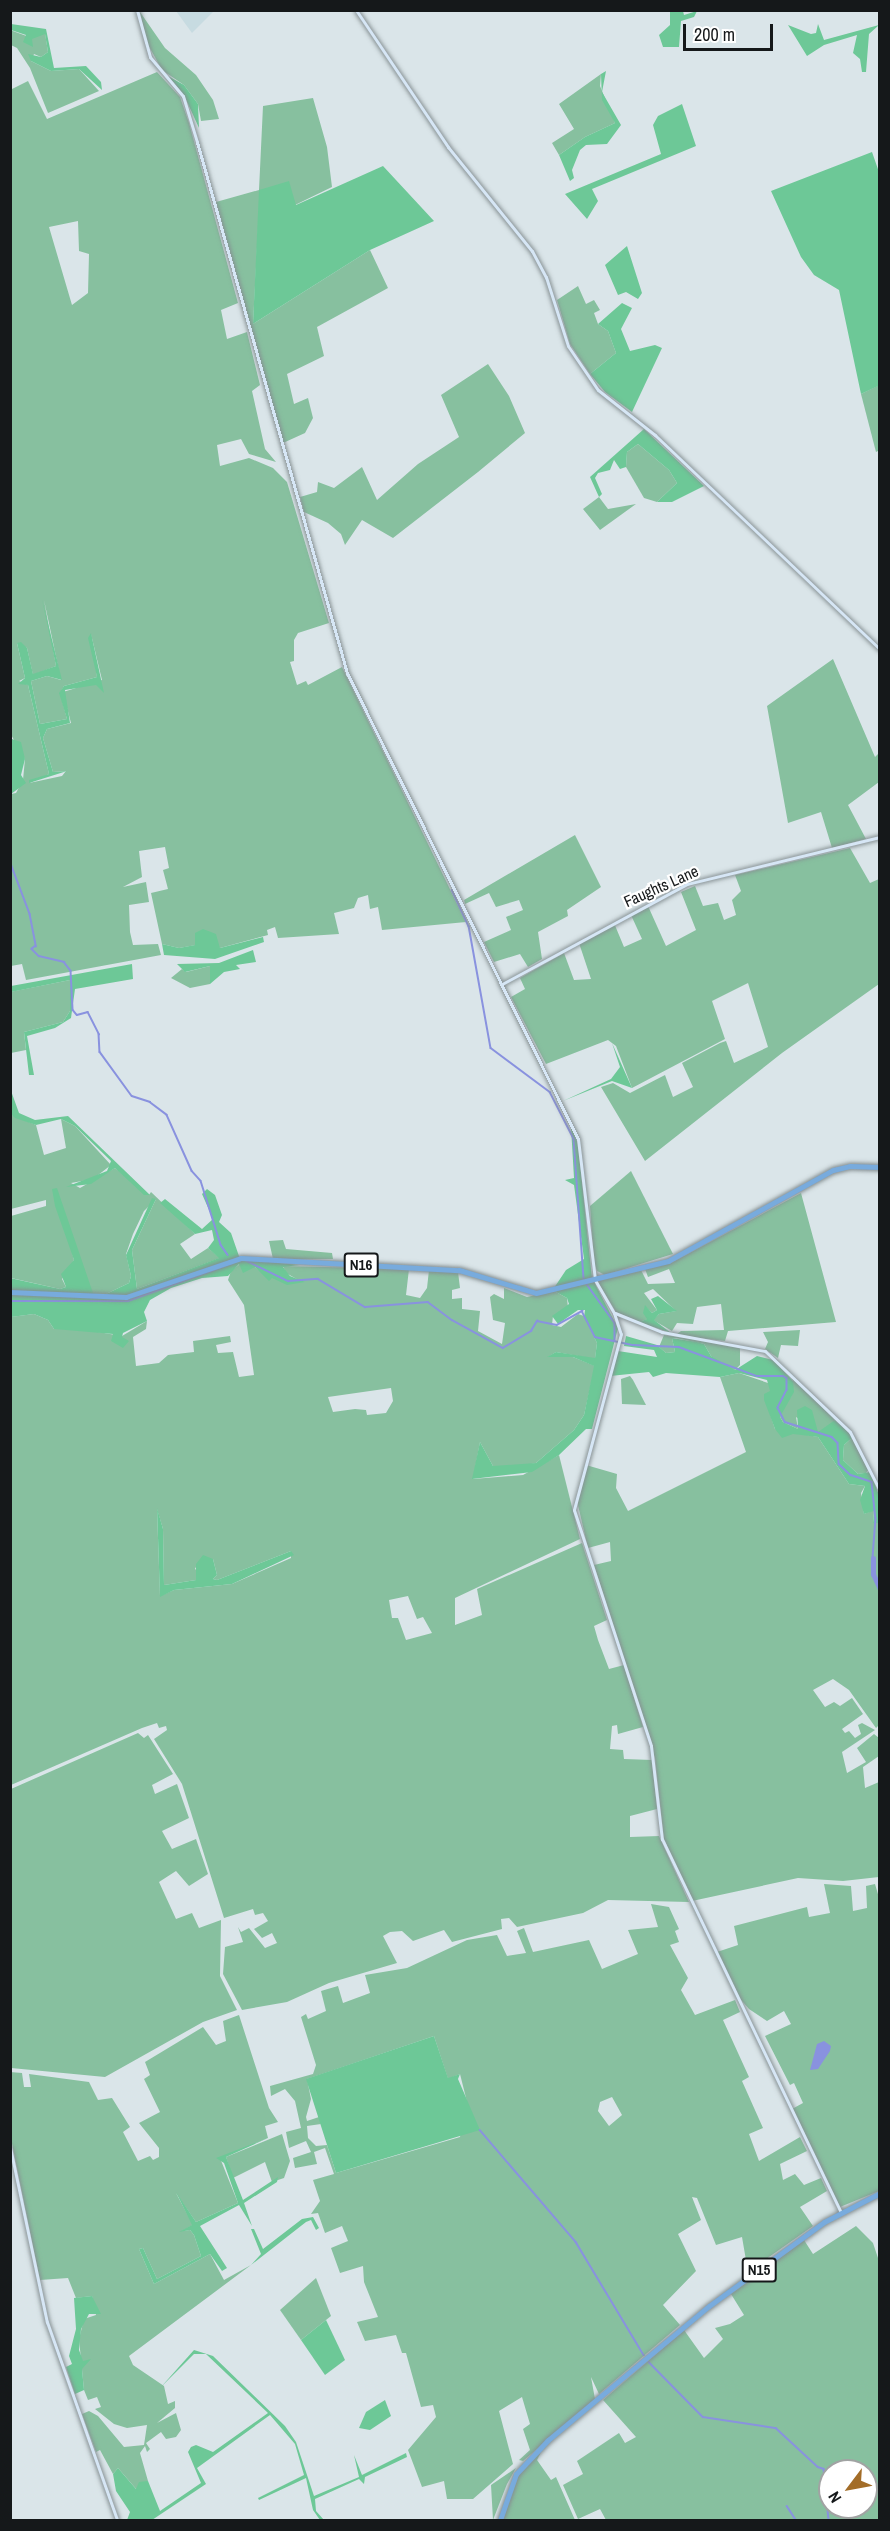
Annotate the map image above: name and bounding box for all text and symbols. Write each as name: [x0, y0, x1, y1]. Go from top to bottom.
scale bar: [686, 12, 776, 50]
text: 200 m: [694, 22, 735, 47]
street label: Faughts Lane: [621, 861, 701, 911]
road number: N16: [343, 1253, 379, 1277]
road number: N15: [741, 2258, 777, 2282]
north arrow: [818, 2459, 878, 2519]
text: N: [823, 2488, 846, 2507]

